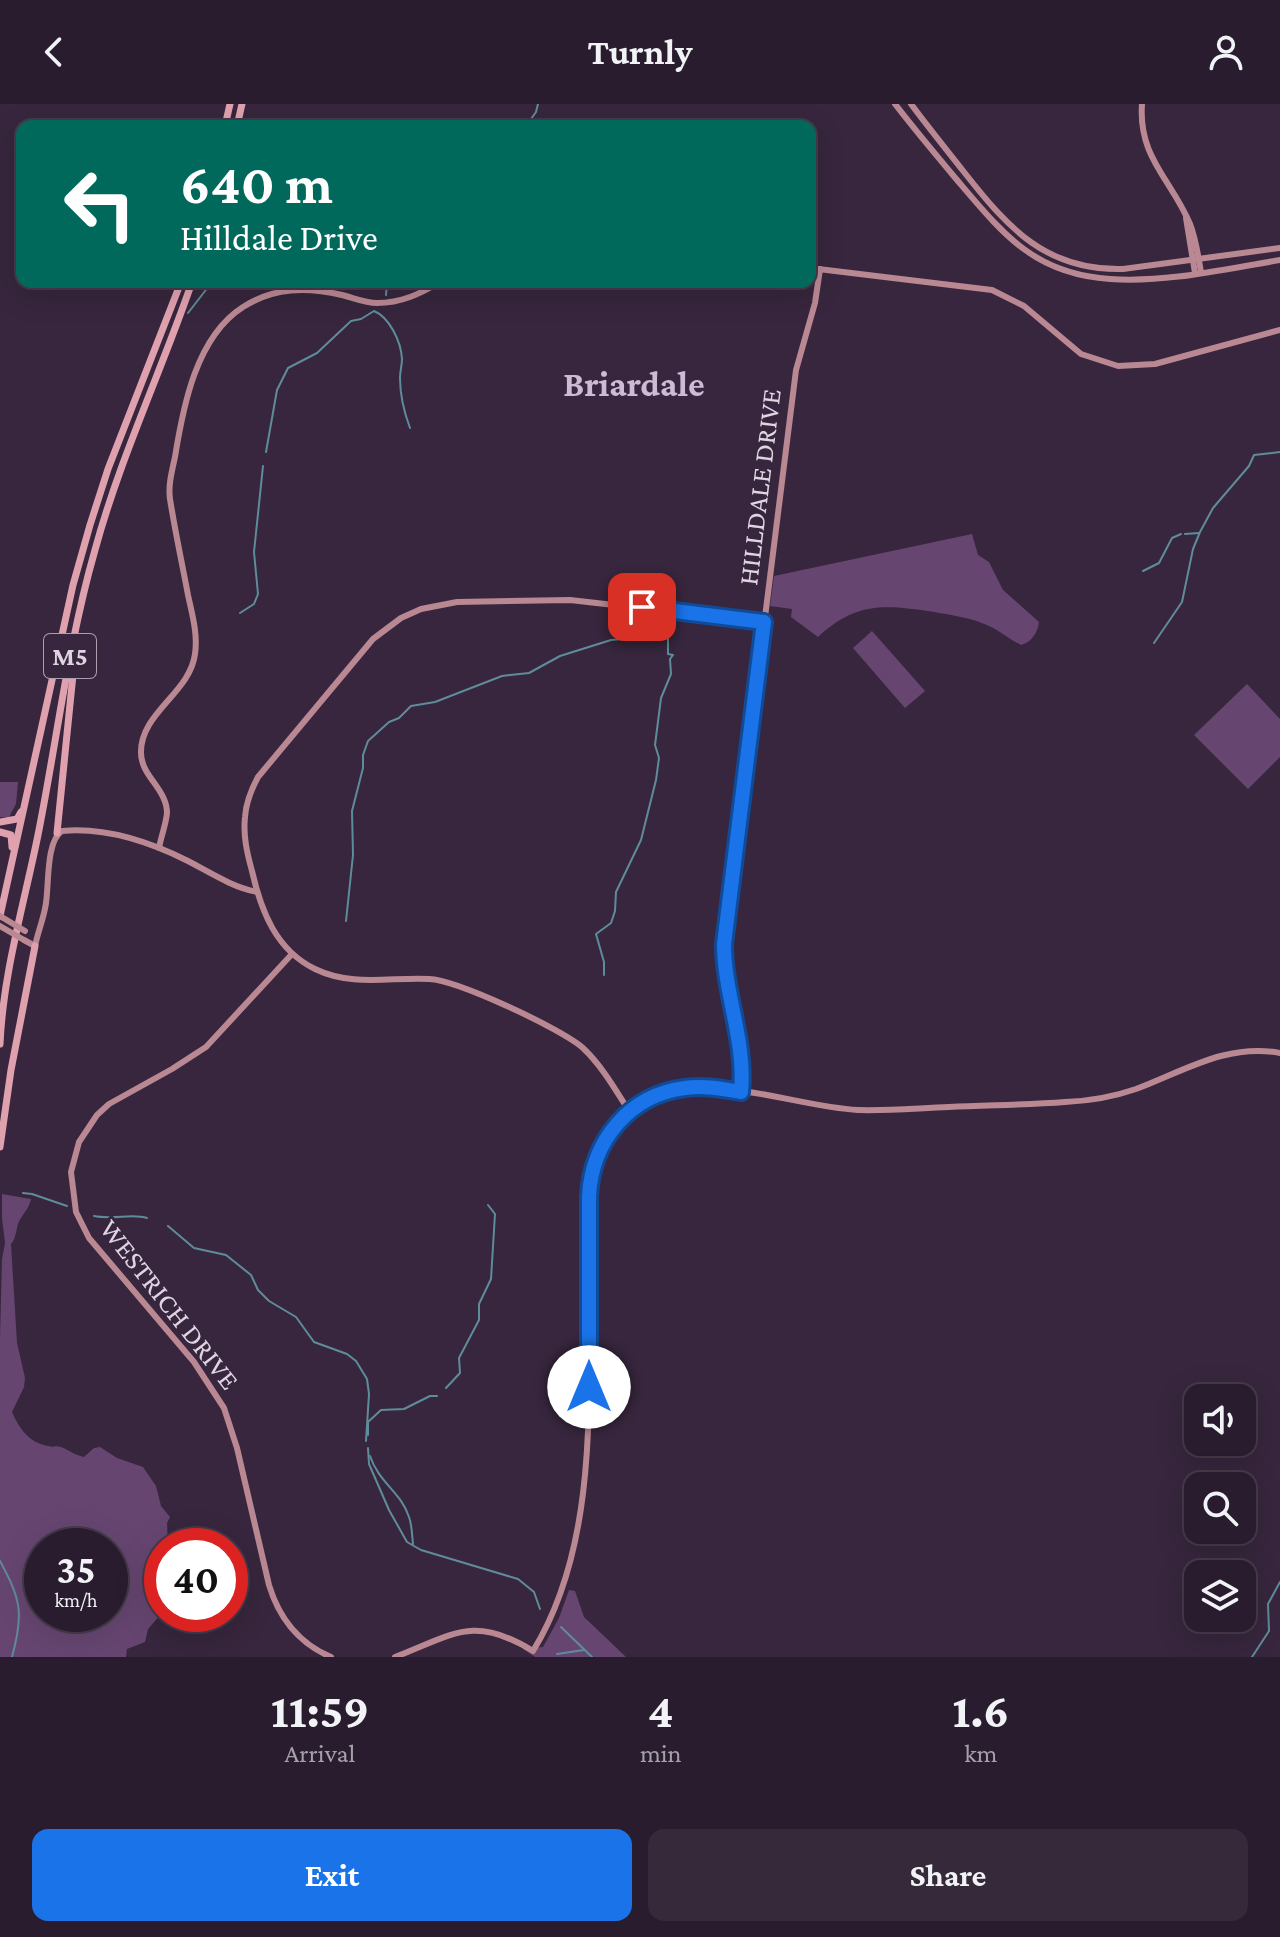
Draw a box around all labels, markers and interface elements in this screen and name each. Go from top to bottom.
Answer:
icon: back [32,30,76,74]
icon: person [1204,30,1248,74]
text: Turnly [588,32,692,72]
icon: left [48,152,152,256]
text: 640 m [180,153,333,215]
text: Hilldale Drive [180,218,378,258]
district label: Briardale [563,364,705,404]
street label: HILLDALE DRIVE [732,387,787,587]
pin [608,573,676,641]
icon: arrive [620,585,664,629]
road number: M5 [44,634,96,678]
street label: WESTRICH DRIVE [94,1213,246,1395]
position arrow [547,1345,631,1429]
map controls [1184,1384,1256,1632]
button: sound [1184,1384,1256,1456]
button: search [1184,1472,1256,1544]
speed limit sign: 40 [144,1528,248,1632]
text: 35 [56,1547,96,1592]
button: layers [1184,1560,1256,1632]
text: km/h [54,1589,98,1611]
text: 11:59 [271,1684,369,1737]
text: 4 [648,1684,674,1737]
text: 1.6 [952,1684,1009,1737]
text: Arrival [285,1739,355,1768]
text: min [640,1739,682,1768]
text: km [964,1739,997,1768]
button: Exit [32,1829,632,1921]
button: Share [648,1829,1248,1921]

